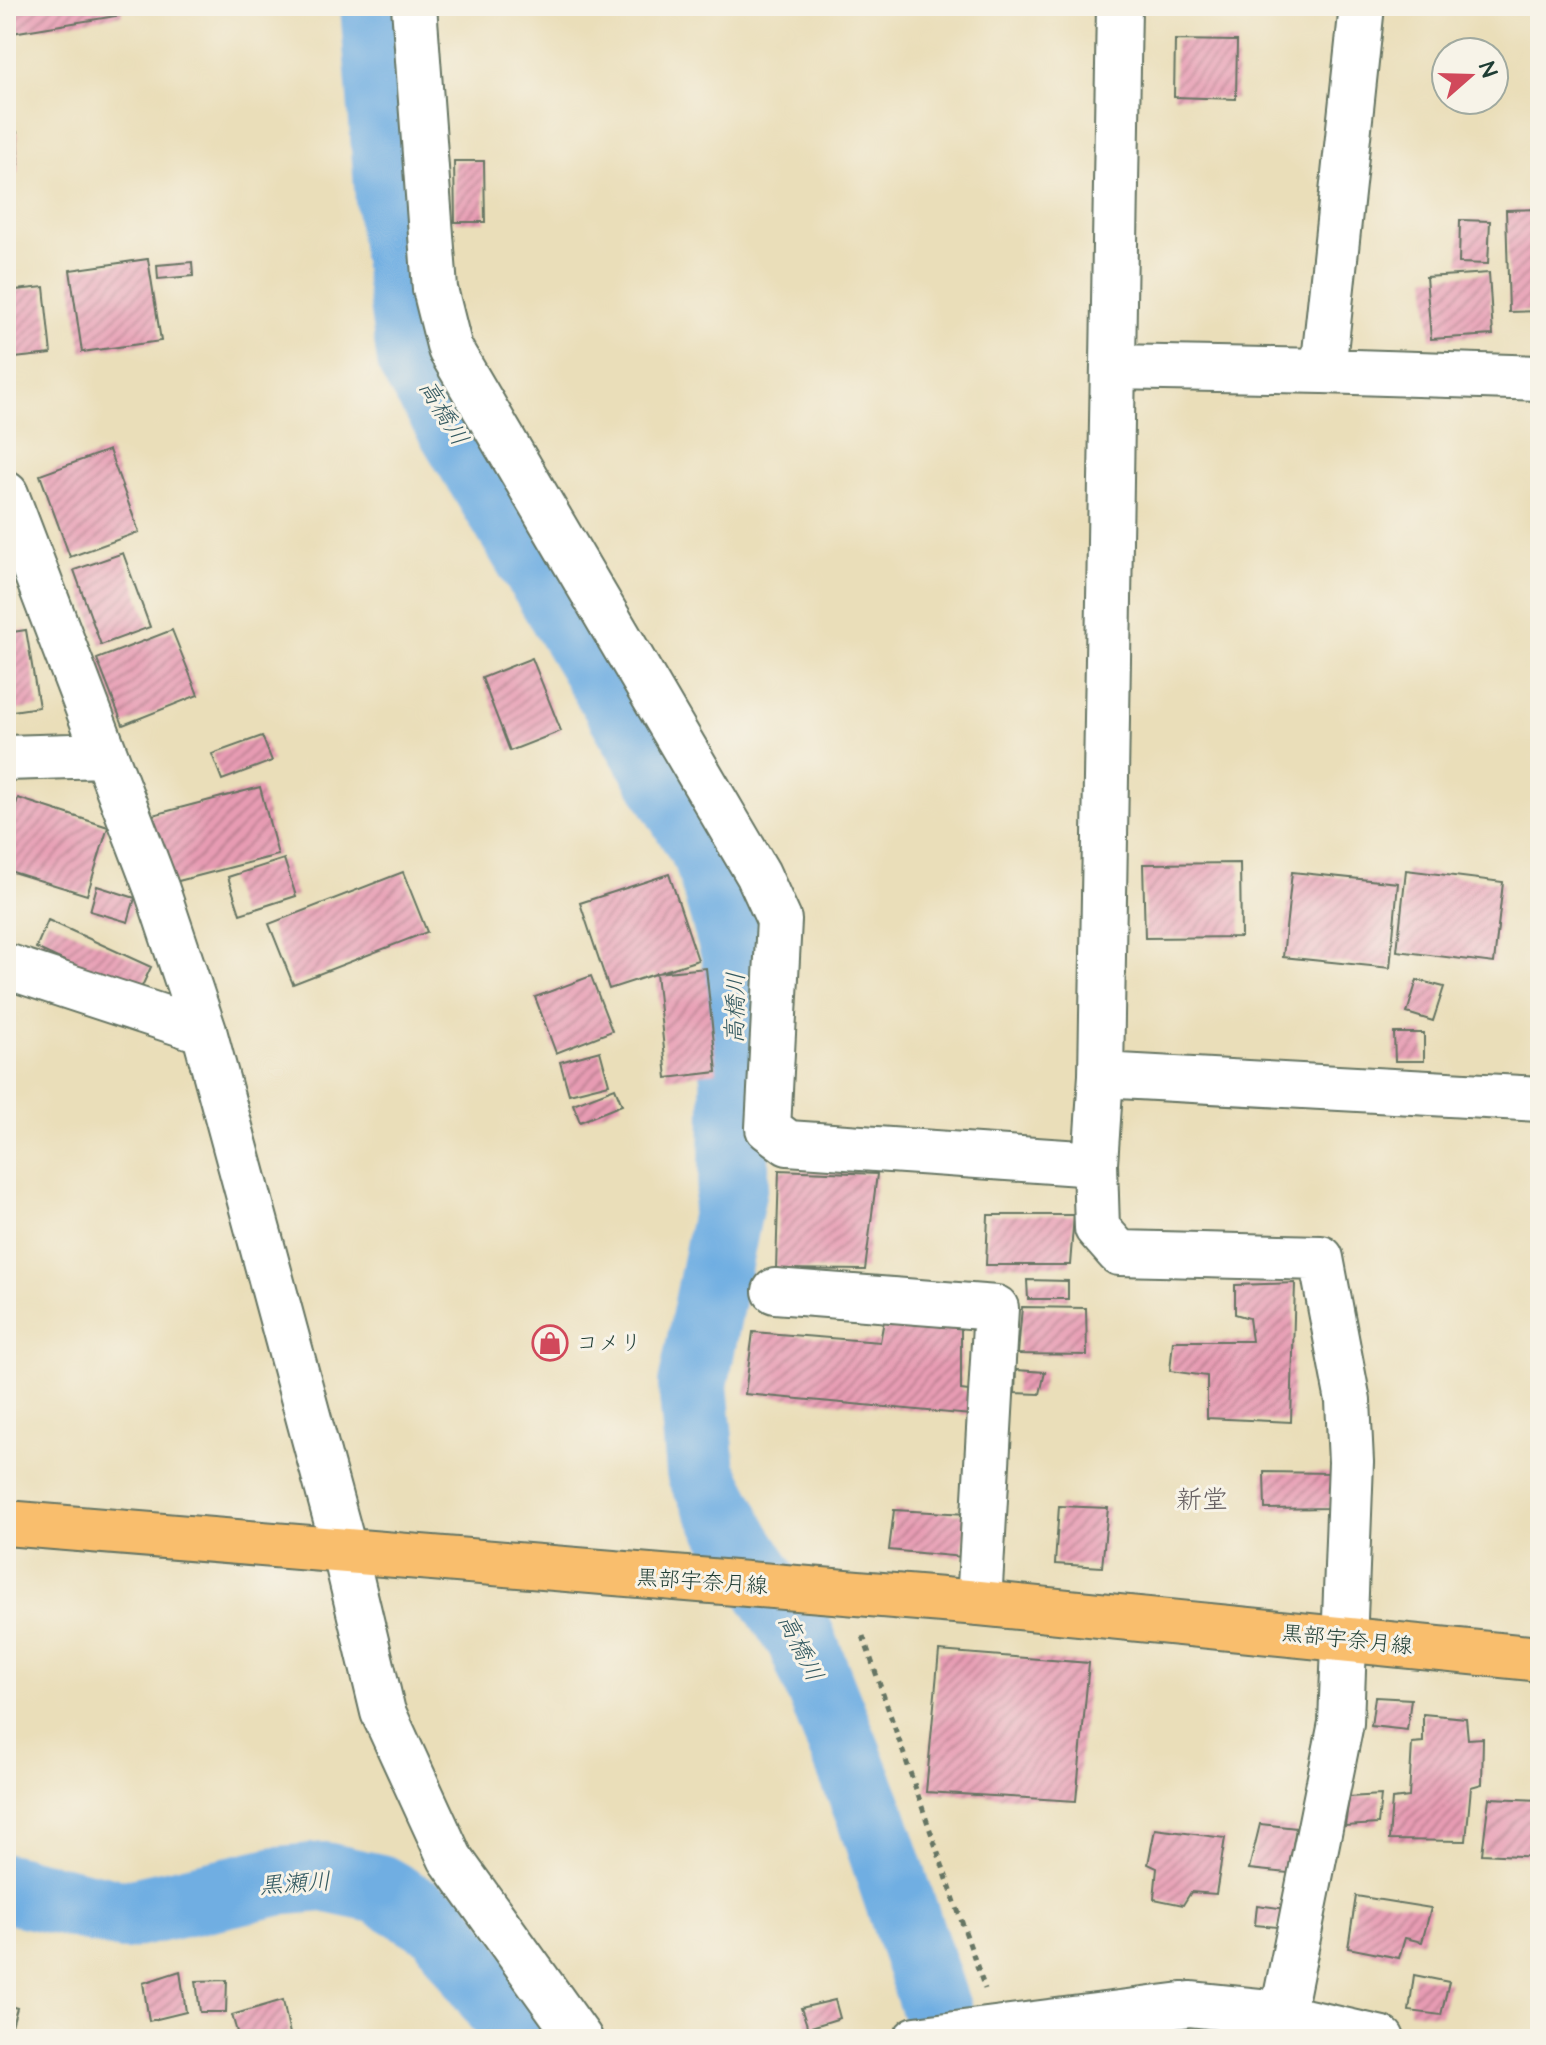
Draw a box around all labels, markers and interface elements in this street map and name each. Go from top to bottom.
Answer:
north arrow [1430,36,1510,116]
text: N [1470,58,1504,82]
water label: 高橋川 [410,373,476,453]
water label: 高橋川 [718,972,754,1044]
shop icon: コメリ [531,1324,569,1362]
place label: コメリ [576,1328,642,1359]
district label: 新堂 [1176,1482,1228,1518]
street label: 黒部宇奈月線 [635,1562,769,1602]
water label: 高橋川 [769,1608,831,1688]
street label: 黒部宇奈月線 [1280,1618,1414,1662]
water label: 黒瀬川 [258,1865,332,1903]

